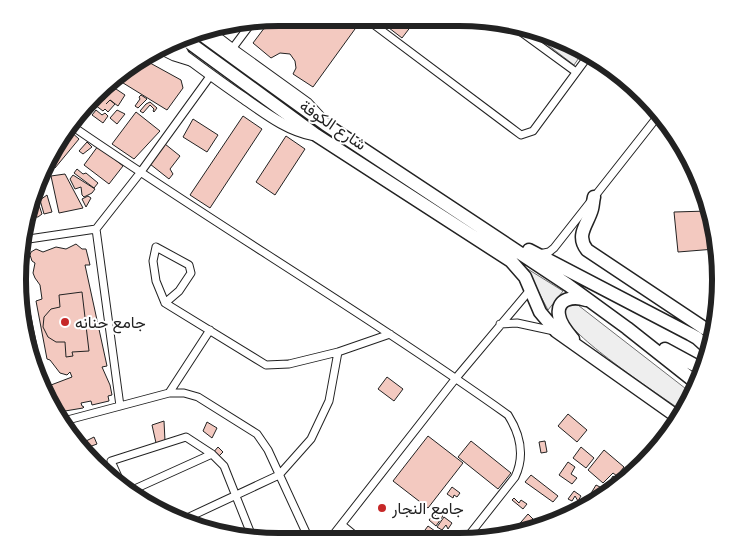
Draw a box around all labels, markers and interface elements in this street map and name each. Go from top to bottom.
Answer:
street label: شارع الكوفة [295,97,369,156]
place label: جامع حنانه [75,314,146,334]
marker: جامع حنانه [59,316,71,328]
place label: جامع النجار [391,500,464,520]
marker: جامع النجار [376,502,388,514]

